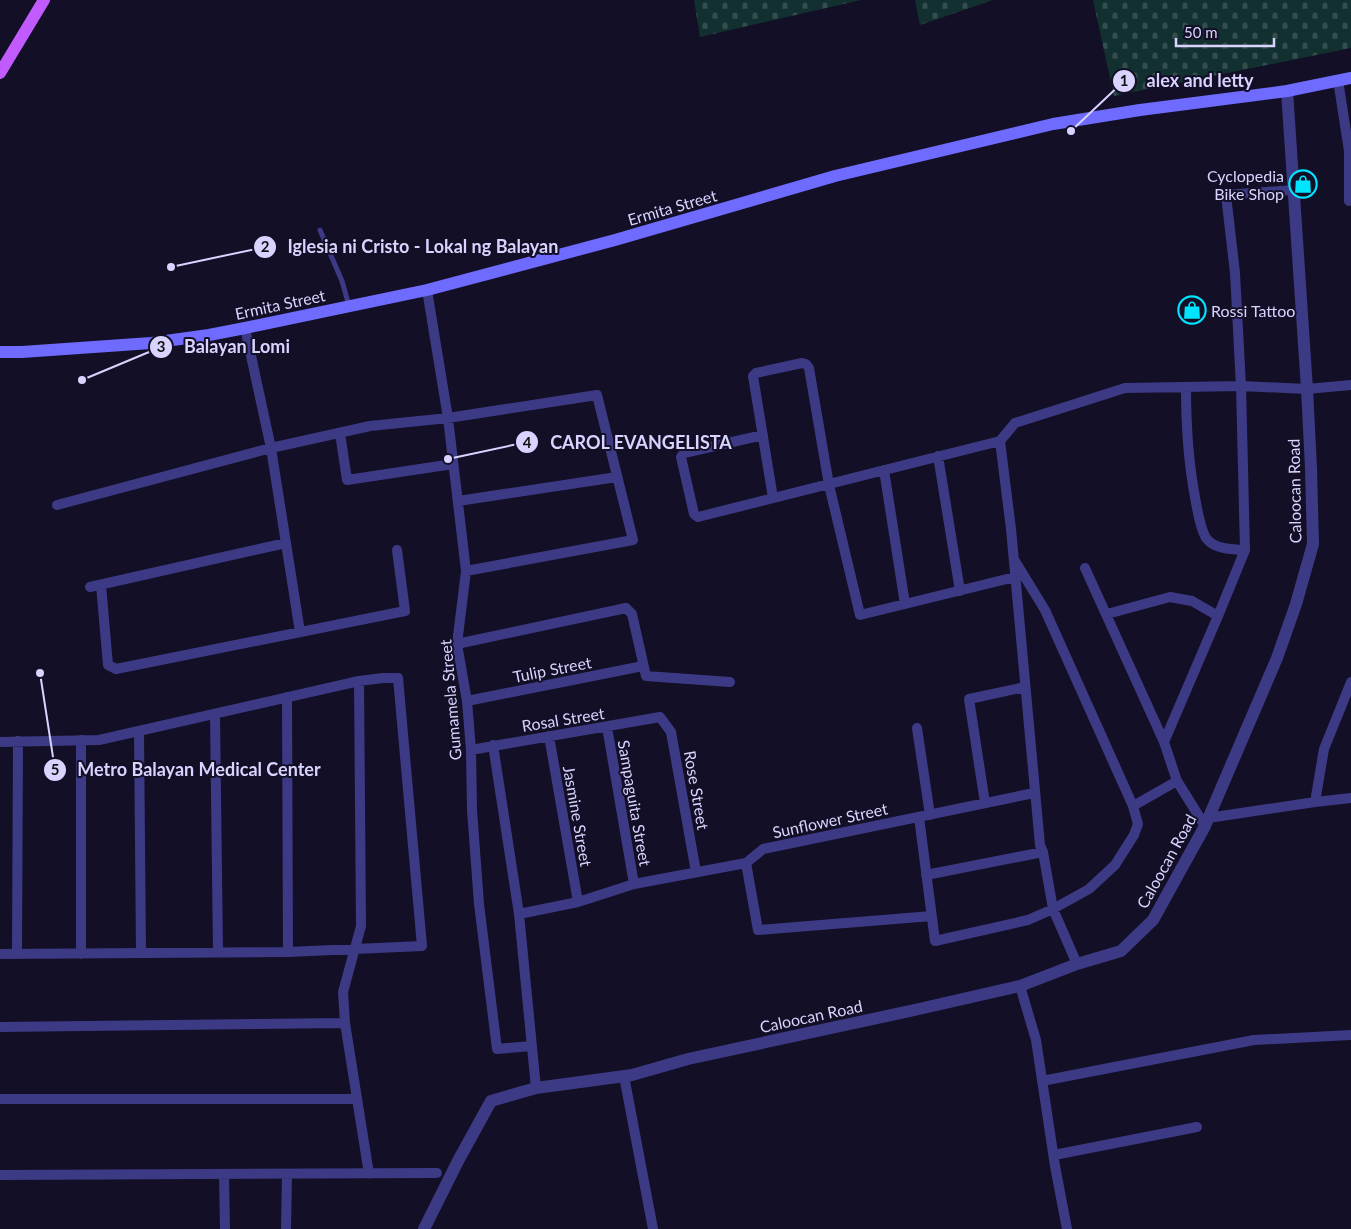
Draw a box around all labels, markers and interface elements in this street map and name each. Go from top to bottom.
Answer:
scale bar [1176,15,1274,47]
text: 50 m [1184,23,1218,41]
callout: alex and letty [1112,65,1264,98]
text: alex and letty [1147,69,1254,91]
text: 1 [1120,71,1128,89]
place label: Cyclopedia Bike Shop [1207,166,1284,203]
shop icon: Cyclopedia Bike Shop [1288,169,1318,199]
street label: Ermita Street [625,185,719,229]
callout: Iglesia ni Cristo - Lokal ng Balayan [253,231,568,264]
text: Iglesia ni Cristo - Lokal ng Balayan [288,235,558,257]
text: 2 [261,237,270,255]
street label: Ermita Street [233,285,327,323]
shop icon: Rossi Tattoo [1177,295,1207,325]
place label: Rossi Tattoo [1211,301,1295,320]
callout: Balayan Lomi [149,330,300,363]
text: Balayan Lomi [184,335,290,357]
text: 3 [157,337,165,355]
callout: CAROL EVANGELISTA [515,426,742,459]
text: CAROL EVANGELISTA [550,431,732,453]
text: 4 [523,433,532,451]
street label: Caloocan Road [1284,439,1304,543]
street label: Gumamela Street [435,639,465,761]
street label: Tulip Street [511,652,593,686]
street label: Rosal Street [520,703,606,735]
street label: Sampaguita Street [615,739,655,868]
street label: Rose Street [681,749,713,831]
callout: Metro Balayan Medical Center [42,753,330,786]
text: Metro Balayan Medical Center [77,758,321,780]
text: 5 [51,760,59,778]
street label: Jasmine Street [560,764,596,868]
street label: Sunflower Street [771,798,890,841]
street label: Caloocan Road [1132,811,1200,911]
street label: Caloocan Road [758,996,864,1036]

